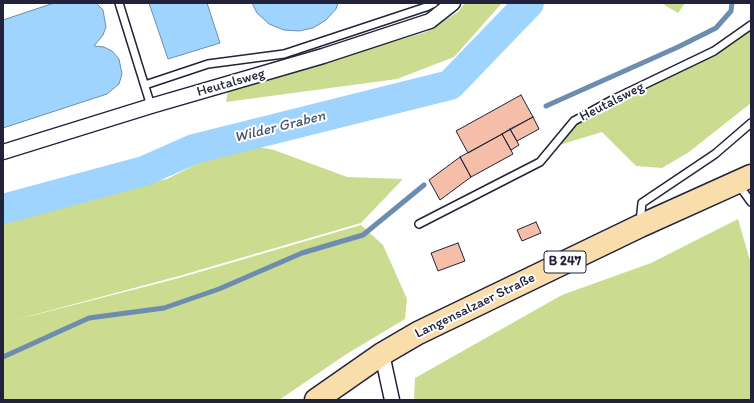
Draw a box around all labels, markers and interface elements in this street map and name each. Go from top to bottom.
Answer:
street label: Heutalsweg [195,65,267,101]
street label: Heutalsweg [577,79,647,125]
water label: Wilder Graben [233,107,327,147]
road number: B 247 [544,251,586,273]
street label: Langensalzaer Straße [412,270,538,342]

